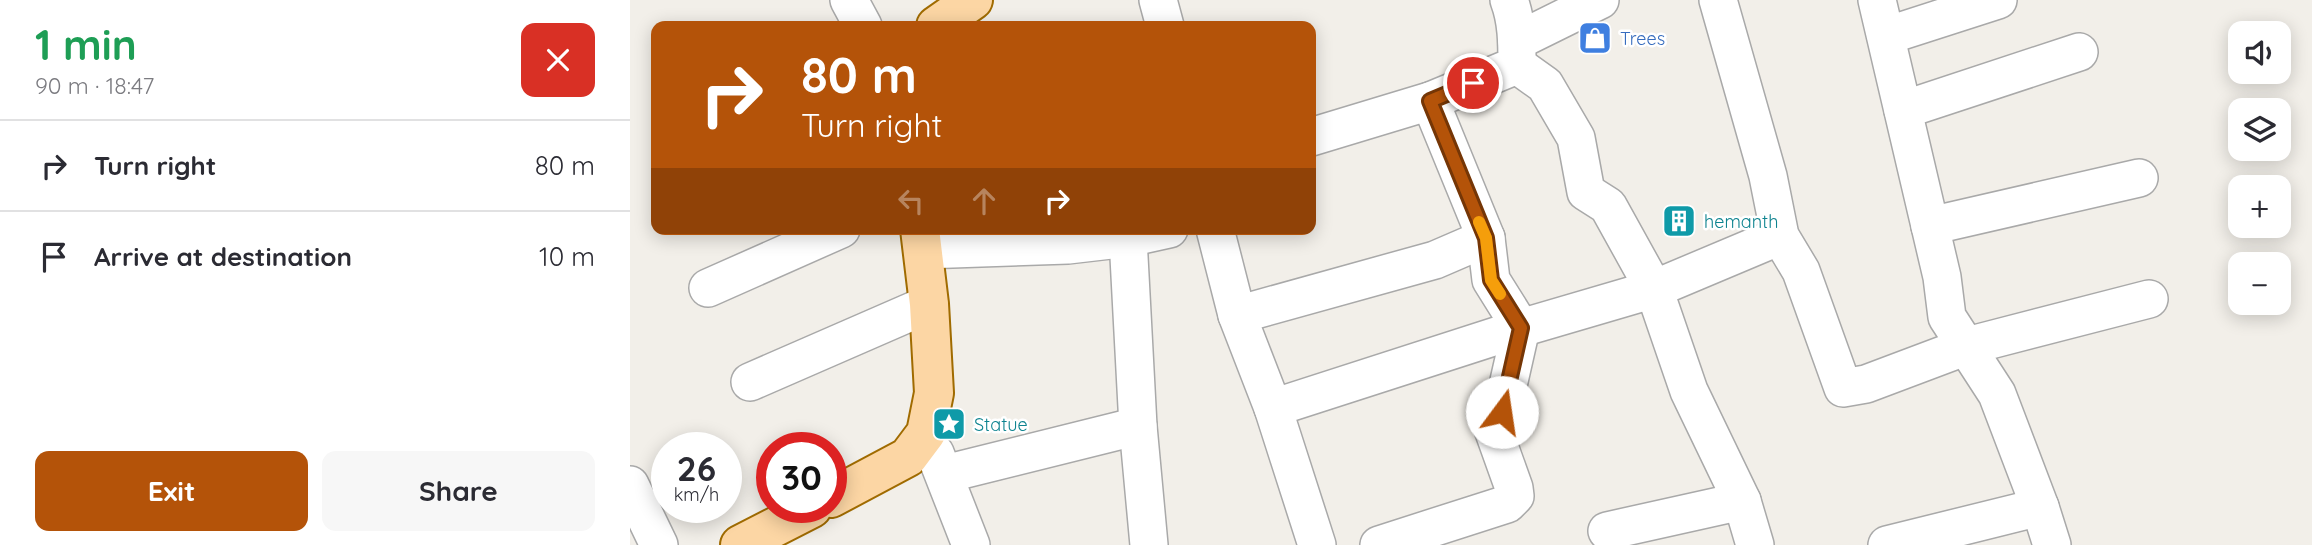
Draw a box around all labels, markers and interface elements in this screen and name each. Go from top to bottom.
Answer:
text: 1 min [35,18,137,71]
shop icon: Trees [1576,19,1614,57]
map controls [2228,21,2291,315]
button: sound [2228,21,2291,84]
button: close [521,23,595,97]
place label: Trees [1620,27,1665,50]
text: 80 m [801,44,917,105]
icon: right [686,49,777,140]
pin [1443,53,1503,113]
icon: arrive [1454,64,1492,102]
text: 90 m · 18:47 [35,71,154,100]
button: layers [2228,98,2291,161]
text: Turn right [801,105,942,145]
icon: right [35,147,73,185]
text: Turn right [94,149,216,182]
text: 80 m [535,149,595,182]
button: + [2228,175,2291,238]
icon: left [892,182,930,220]
icon: ahead [965,182,1003,220]
icon: right [1038,182,1076,220]
building icon: hemanth [1660,202,1698,240]
place label: hemanth [1704,210,1778,233]
icon: arrive [35,238,73,276]
text: Arrive at destination [94,240,352,273]
text: 10 m [539,240,595,273]
button: − [2228,252,2291,315]
position arrow [1465,375,1539,449]
place icon: Statue [930,405,968,443]
place label: Statue [974,413,1028,436]
speed limit sign: 30 [756,432,847,523]
text: 26 [677,446,716,490]
button: Exit [35,451,308,531]
button: Share [322,451,595,531]
text: km/h [674,483,719,506]

